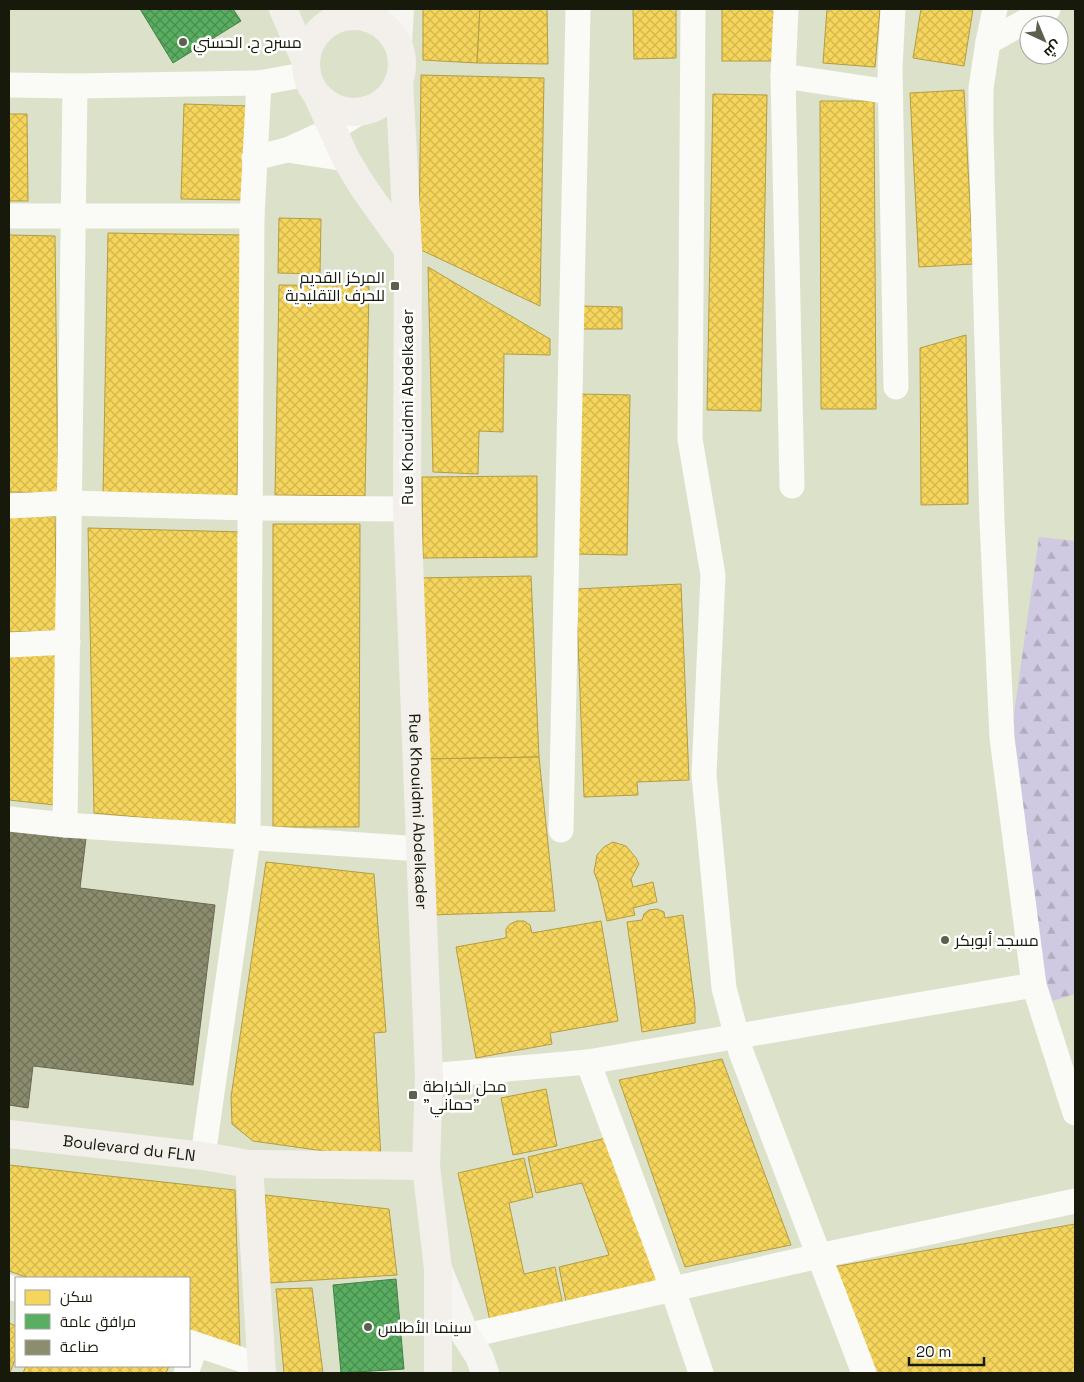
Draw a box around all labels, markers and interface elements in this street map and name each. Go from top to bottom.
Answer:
north arrow [1019,15,1069,65]
place label: مسرح ح. الحسني [193,32,302,56]
marker: مسرح ح. الحسني [177,36,189,48]
text: ش [1040,37,1066,62]
place label: المركز القديم للحرف التقليدية [285,267,385,306]
marker: المركز القديم للحرف التقليدية [389,280,401,292]
street label: Rue Khouidmi Abdelkader [397,309,418,505]
street label: Rue Khouidmi Abdelkader [404,713,433,910]
place label: مسجد أبوبكر [954,930,1039,951]
marker: مسجد أبوبكر [939,934,951,946]
place label: محل الخراطة "حماني" [423,1076,507,1118]
marker: محل الخراطة "حماني" [407,1089,419,1101]
street label: Boulevard du FLN [62,1130,197,1166]
legend [15,1277,190,1367]
text: سكن [60,1287,93,1307]
text: مرافق عامة [60,1312,136,1332]
place label: سينما الأطلس [378,1317,472,1338]
marker: سينما الأطلس [362,1321,374,1333]
scale bar [909,1334,984,1366]
text: صناعة [60,1337,99,1356]
text: 20 m [916,1342,951,1361]

